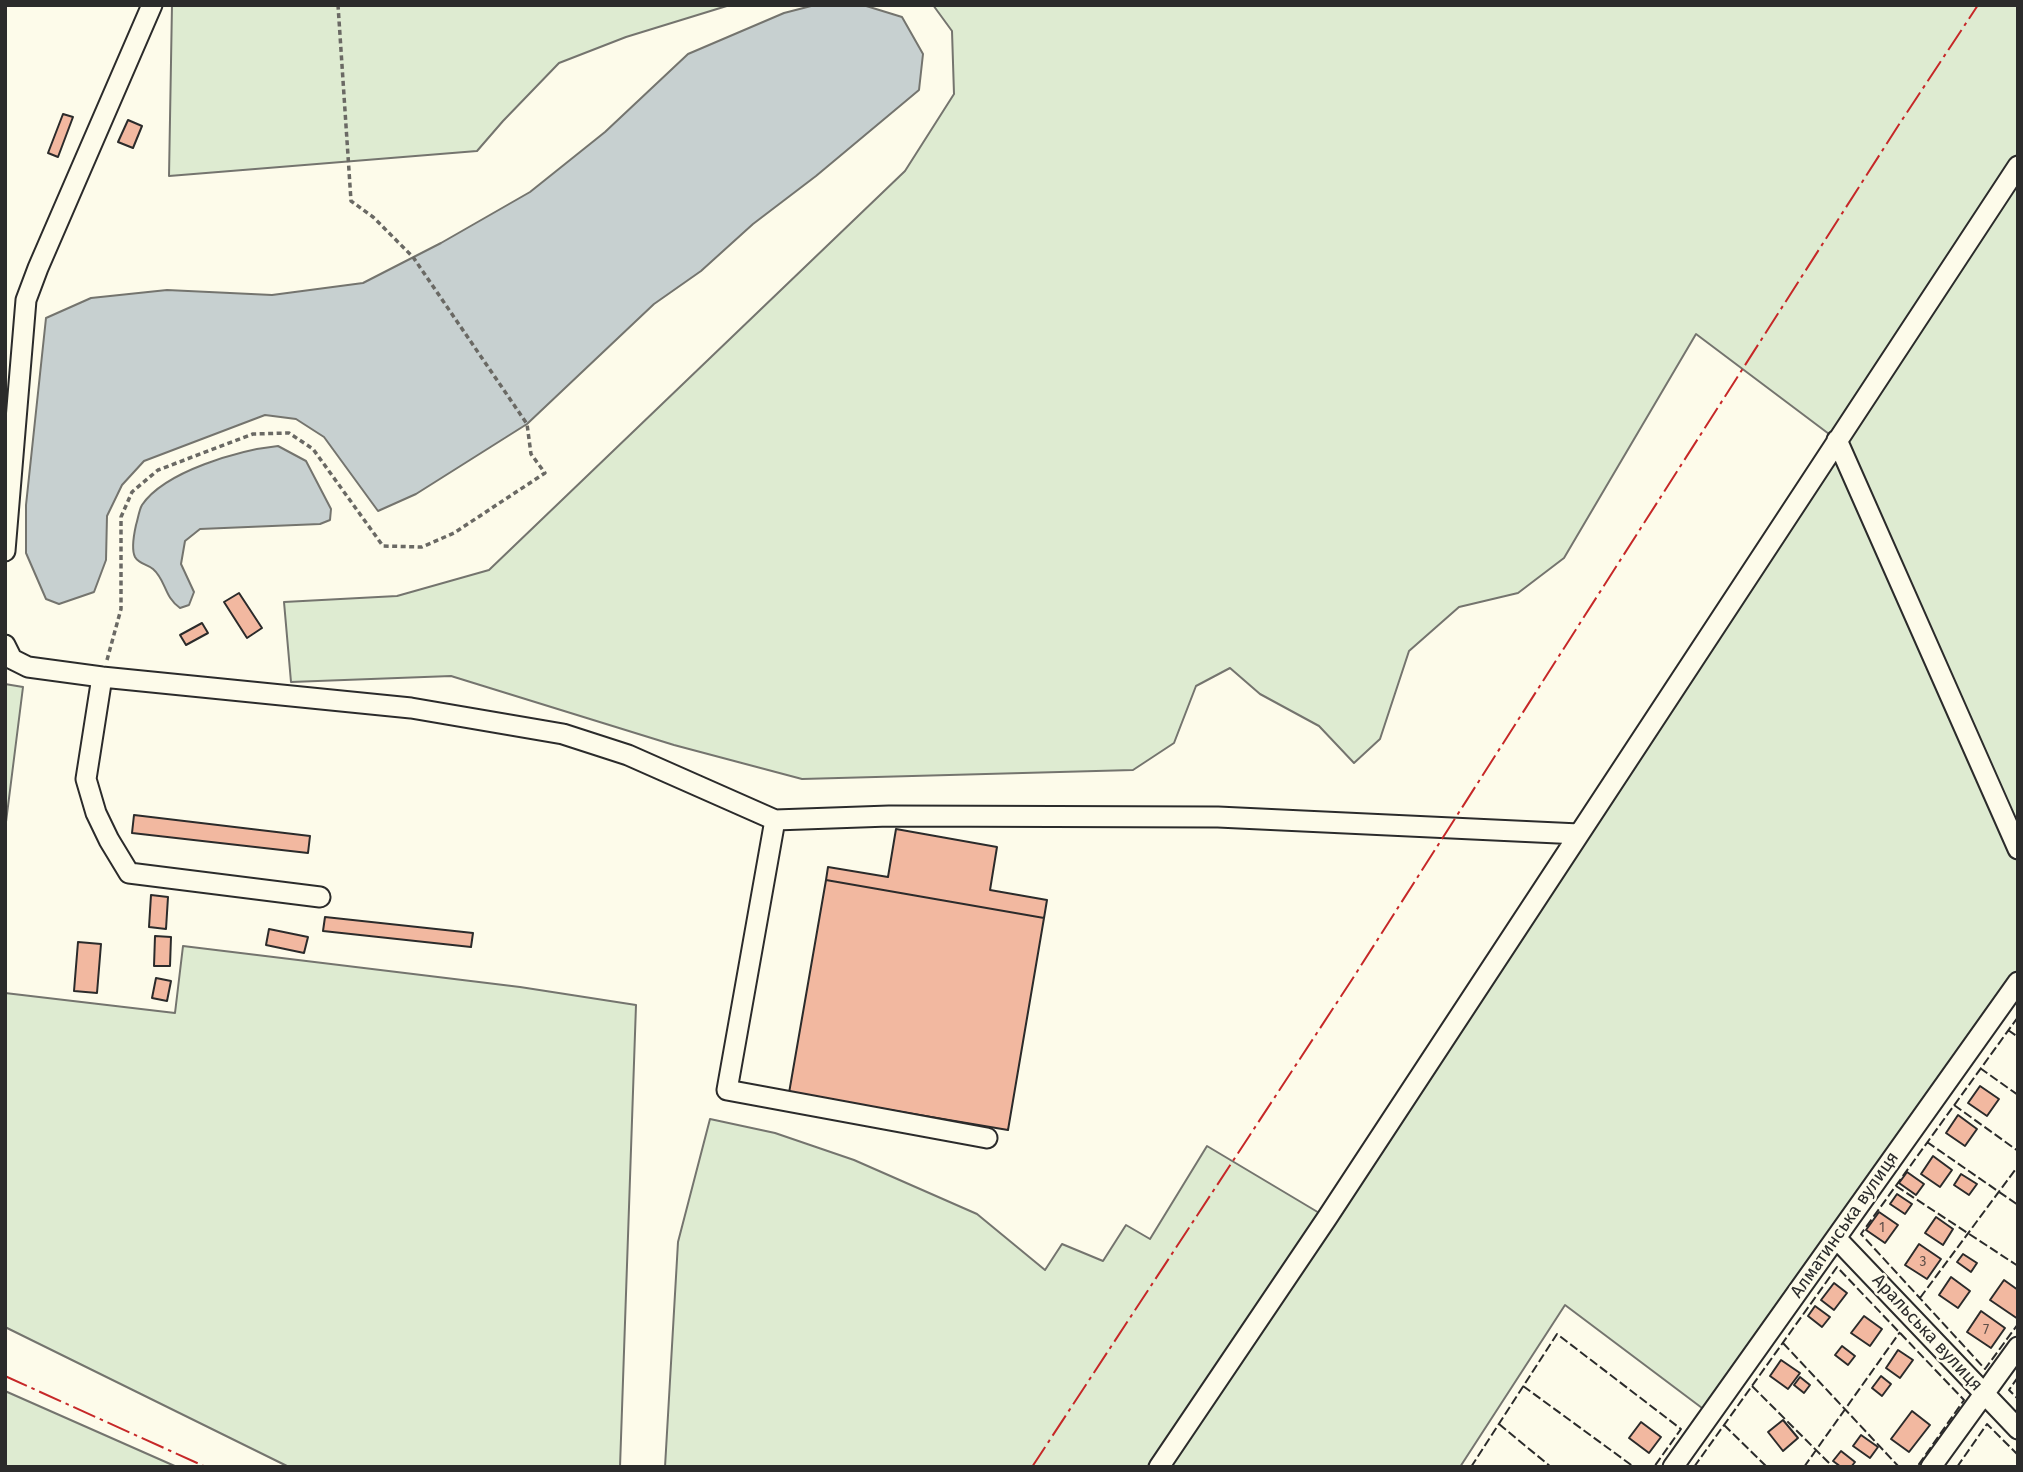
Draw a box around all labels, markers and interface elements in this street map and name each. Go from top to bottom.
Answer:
street label: Алматинська вулиця [1786,1148,1904,1302]
house number: 1 [1879,1220,1885,1236]
house number: 3 [1920,1254,1926,1270]
street label: Аральська вулиця [1867,1270,1987,1396]
house number: 7 [1983,1322,1989,1338]

